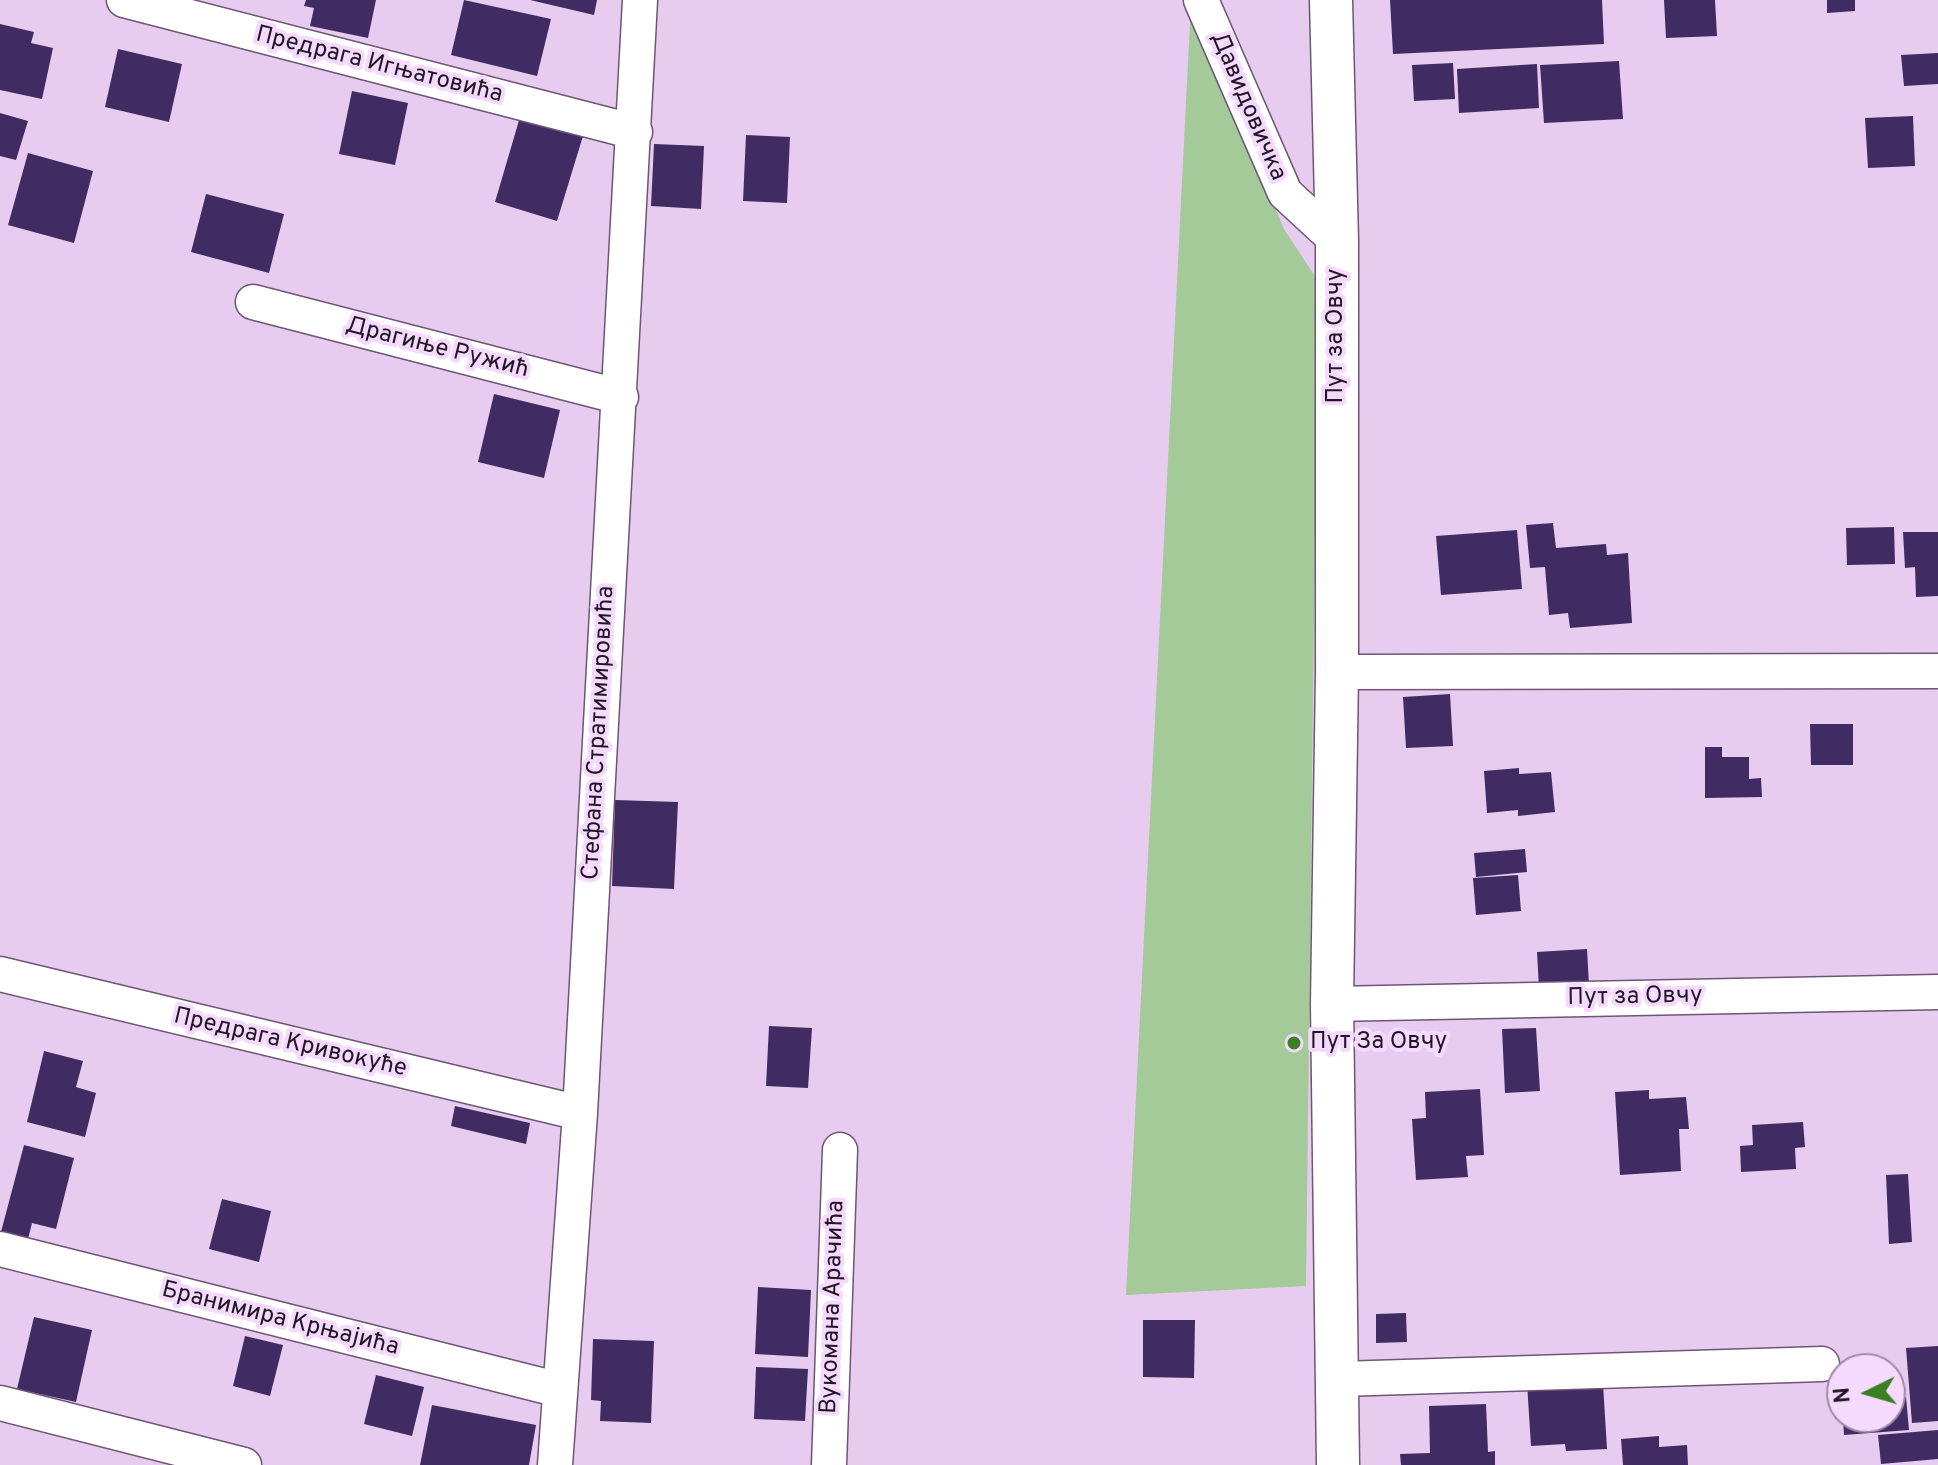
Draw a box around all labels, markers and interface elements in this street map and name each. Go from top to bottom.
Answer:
street label: Предрага Игњатовића [253,21,505,111]
street label: Давидовичка [1203,28,1291,186]
street label: Пут за Овчу [1323,268,1351,404]
street label: Драгиње Ружић [342,312,532,386]
street label: Стефана Стратимировића [578,585,622,881]
street label: Пут за Овчу [1567,982,1703,1014]
street label: Предрага Кривокуће [171,1003,409,1085]
place label: Пут За Овчу [1310,1029,1447,1057]
marker: Пут За Овчу [1285,1034,1303,1052]
street label: Вукомана Арачића [816,1200,852,1414]
street label: Бранимира Крњајића [158,1277,402,1363]
north arrow [1826,1353,1906,1433]
text: N [1829,1386,1858,1404]

